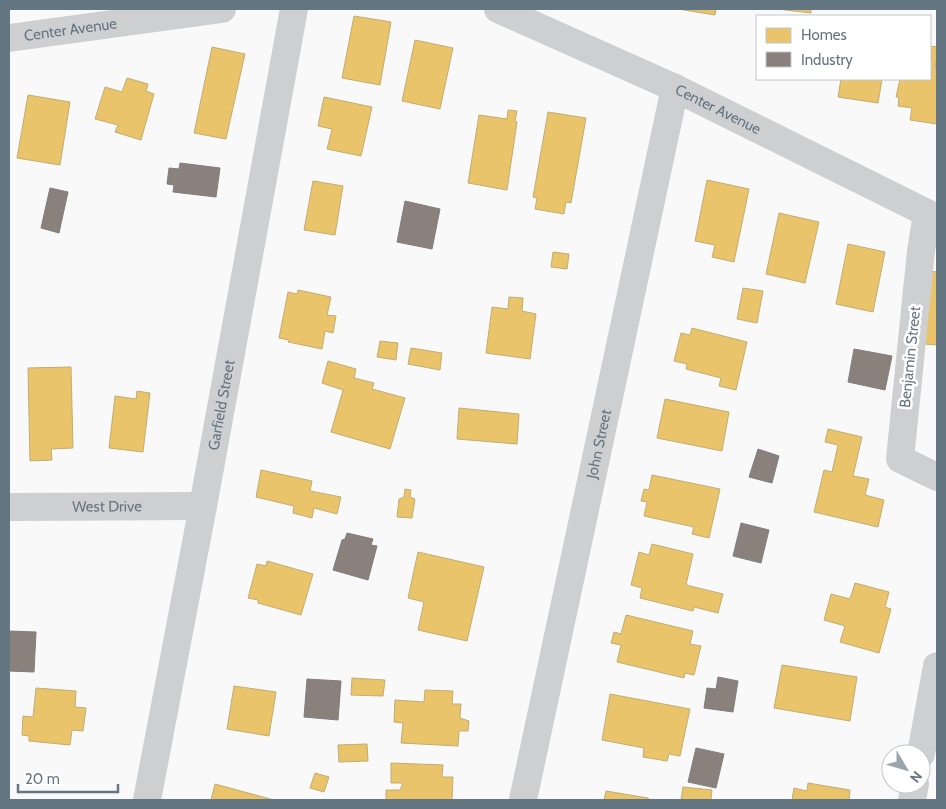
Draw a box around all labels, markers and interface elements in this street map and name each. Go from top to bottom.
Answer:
street label: Center Avenue [23,14,118,45]
legend [756,15,931,80]
text: Homes [801,26,847,44]
text: Industry [801,51,853,69]
street label: Center Avenue [672,81,764,138]
street label: Benjamin Street [896,305,924,409]
street label: Garfield Street [204,358,239,452]
street label: John Street [583,408,615,481]
street label: West Drive [72,497,142,516]
north arrow [881,744,931,794]
scale bar [18,762,118,794]
text: N [906,768,926,786]
text: 20 m [25,770,60,788]

